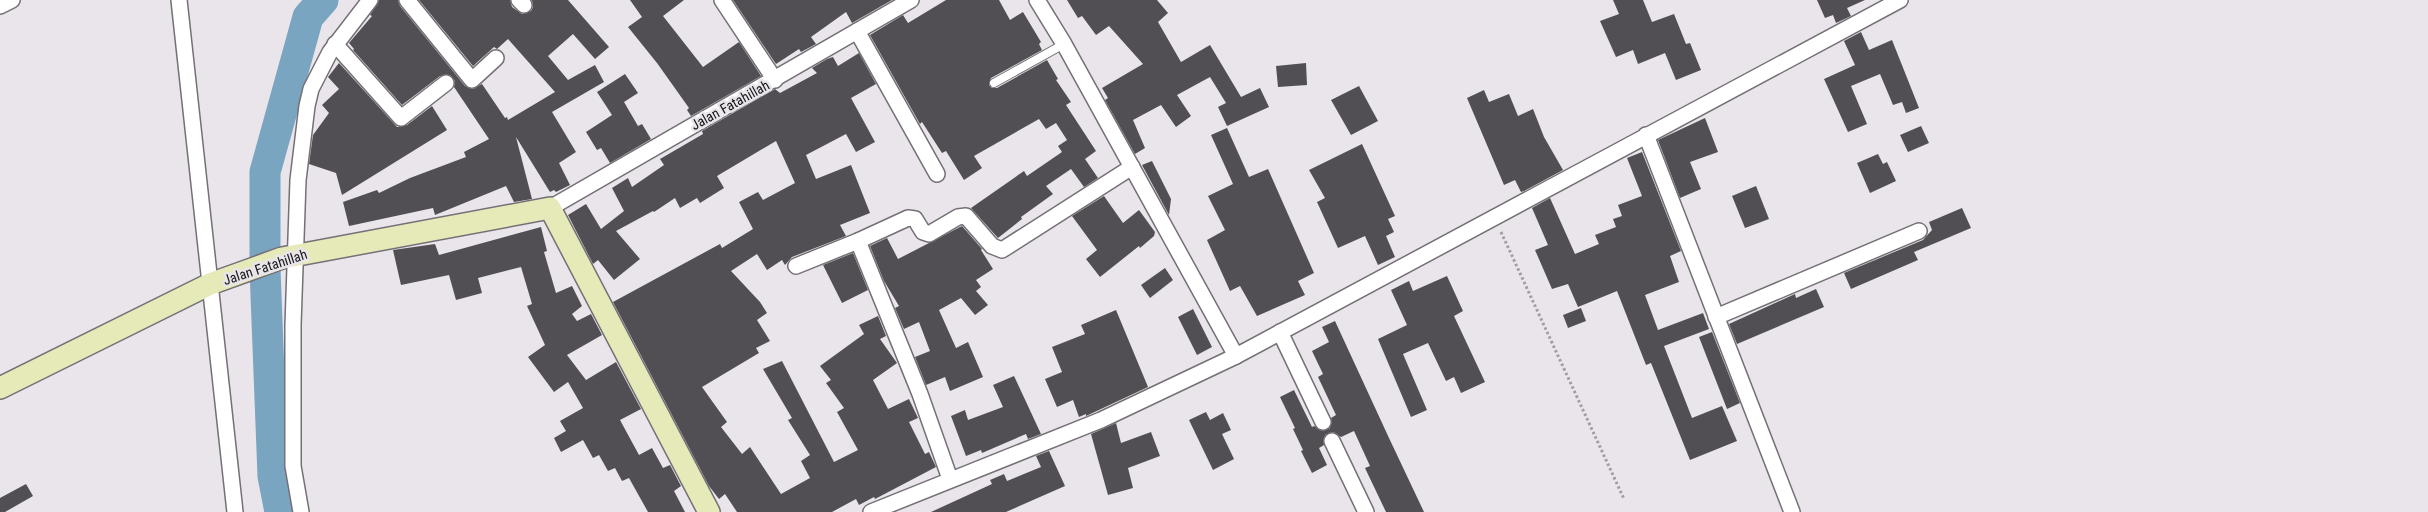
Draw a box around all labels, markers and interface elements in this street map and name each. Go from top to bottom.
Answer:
street label: Jalan Fatahillah [688,77,772,133]
street label: Jalan Fatahillah [221,246,309,288]

